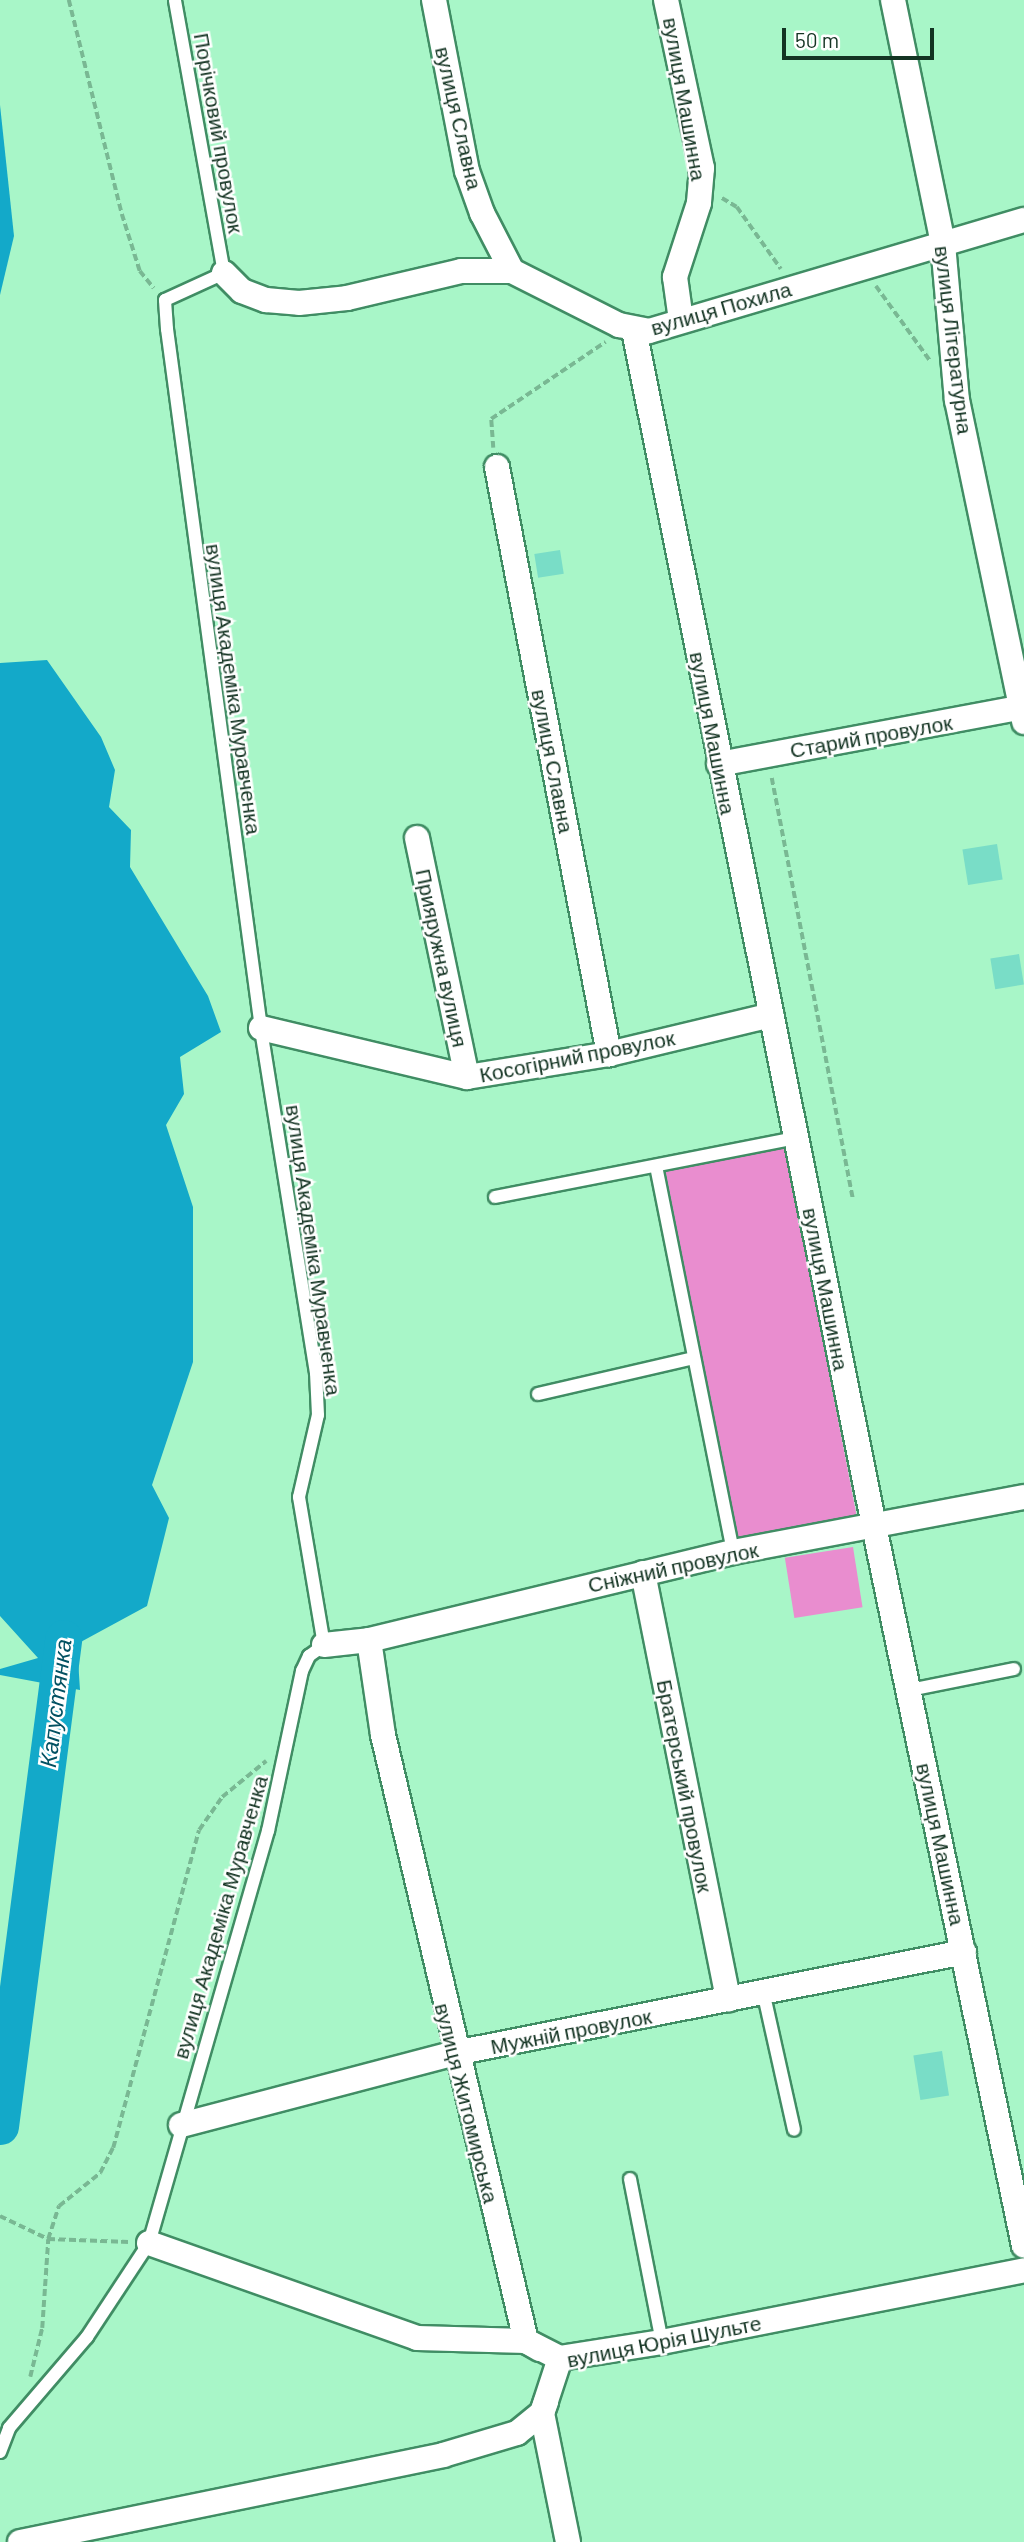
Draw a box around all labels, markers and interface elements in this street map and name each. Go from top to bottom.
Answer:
scale bar [786,14,938,58]
street label: вулиця Машинна [658,15,712,183]
text: 50 m [795,27,839,52]
street label: Порічковий провулок [189,31,249,235]
street label: вулиця Славна [430,44,488,192]
street label: вулиця Літературна [930,244,978,436]
street label: вулиця Похила [648,276,794,340]
street label: вулиця Академіка Муравченка [201,542,267,836]
street label: вулиця Машинна [685,650,741,816]
street label: вулиця Славна [527,687,579,835]
street label: Старий провулок [788,709,954,763]
street label: Прияружна вулиця [411,867,473,1049]
street label: Косогірний провулок [477,1025,677,1087]
street label: вулиця Академіка Муравченка [281,1103,347,1397]
street label: вулиця Машинна [798,1206,854,1372]
street label: Сніжний провулок [585,1537,761,1597]
water label: Капустянка [33,1637,77,1769]
street label: Братерський провулок [652,1677,718,1895]
street label: вулиця Машинна [912,1761,970,1927]
street label: вулиця Академіка Муравченка [167,1773,273,2061]
street label: вулиця Житомирська [430,2000,504,2206]
street label: Мужній провулок [488,2003,654,2059]
street label: вулиця Юрія Шульте [565,2310,763,2372]

